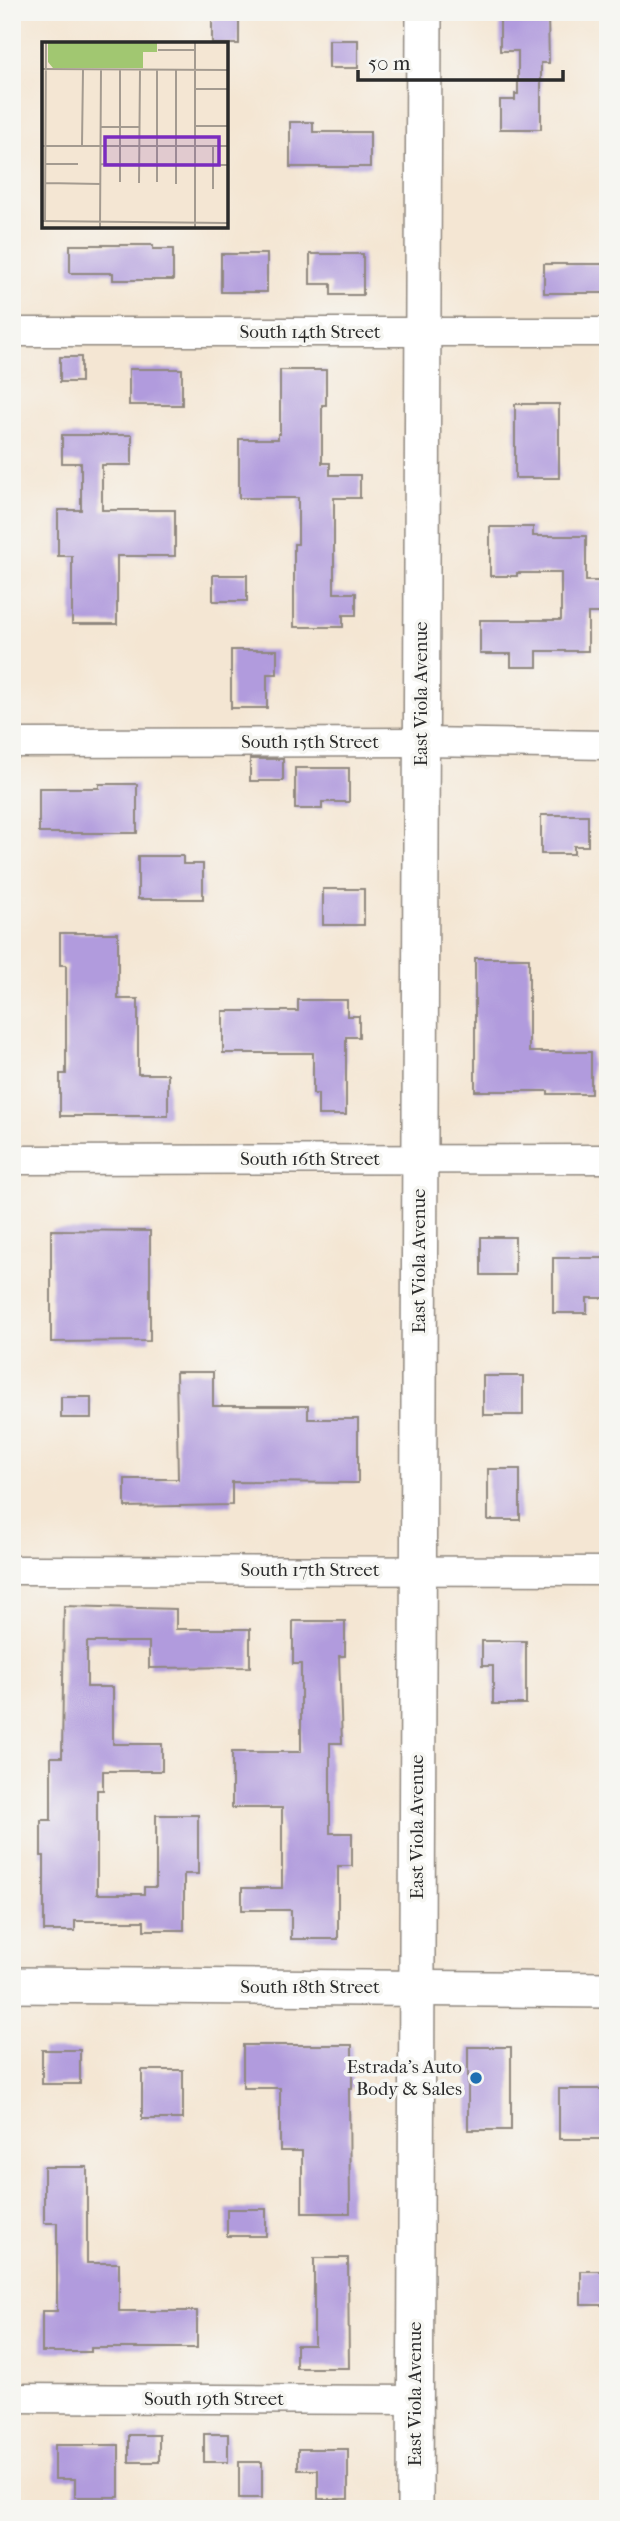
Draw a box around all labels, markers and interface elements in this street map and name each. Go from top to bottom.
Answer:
scale bar [358,38,562,82]
inset map [42,42,228,228]
text: 50 m [368,51,411,75]
street label: South 14th Street [239,321,381,343]
street label: East Viola Avenue [410,622,432,766]
street label: South 15th Street [241,731,379,753]
street label: South 16th Street [240,1148,380,1170]
street label: East Viola Avenue [408,1189,430,1333]
street label: South 17th Street [240,1559,380,1581]
street label: East Viola Avenue [406,1755,428,1899]
street label: South 18th Street [240,1976,380,1998]
place label: Estrada's Auto Body & Sales [346,2056,462,2100]
marker: Estrada's Auto Body & Sales [468,2070,484,2086]
street label: East Viola Avenue [404,2322,426,2466]
street label: South 19th Street [144,2388,284,2410]

